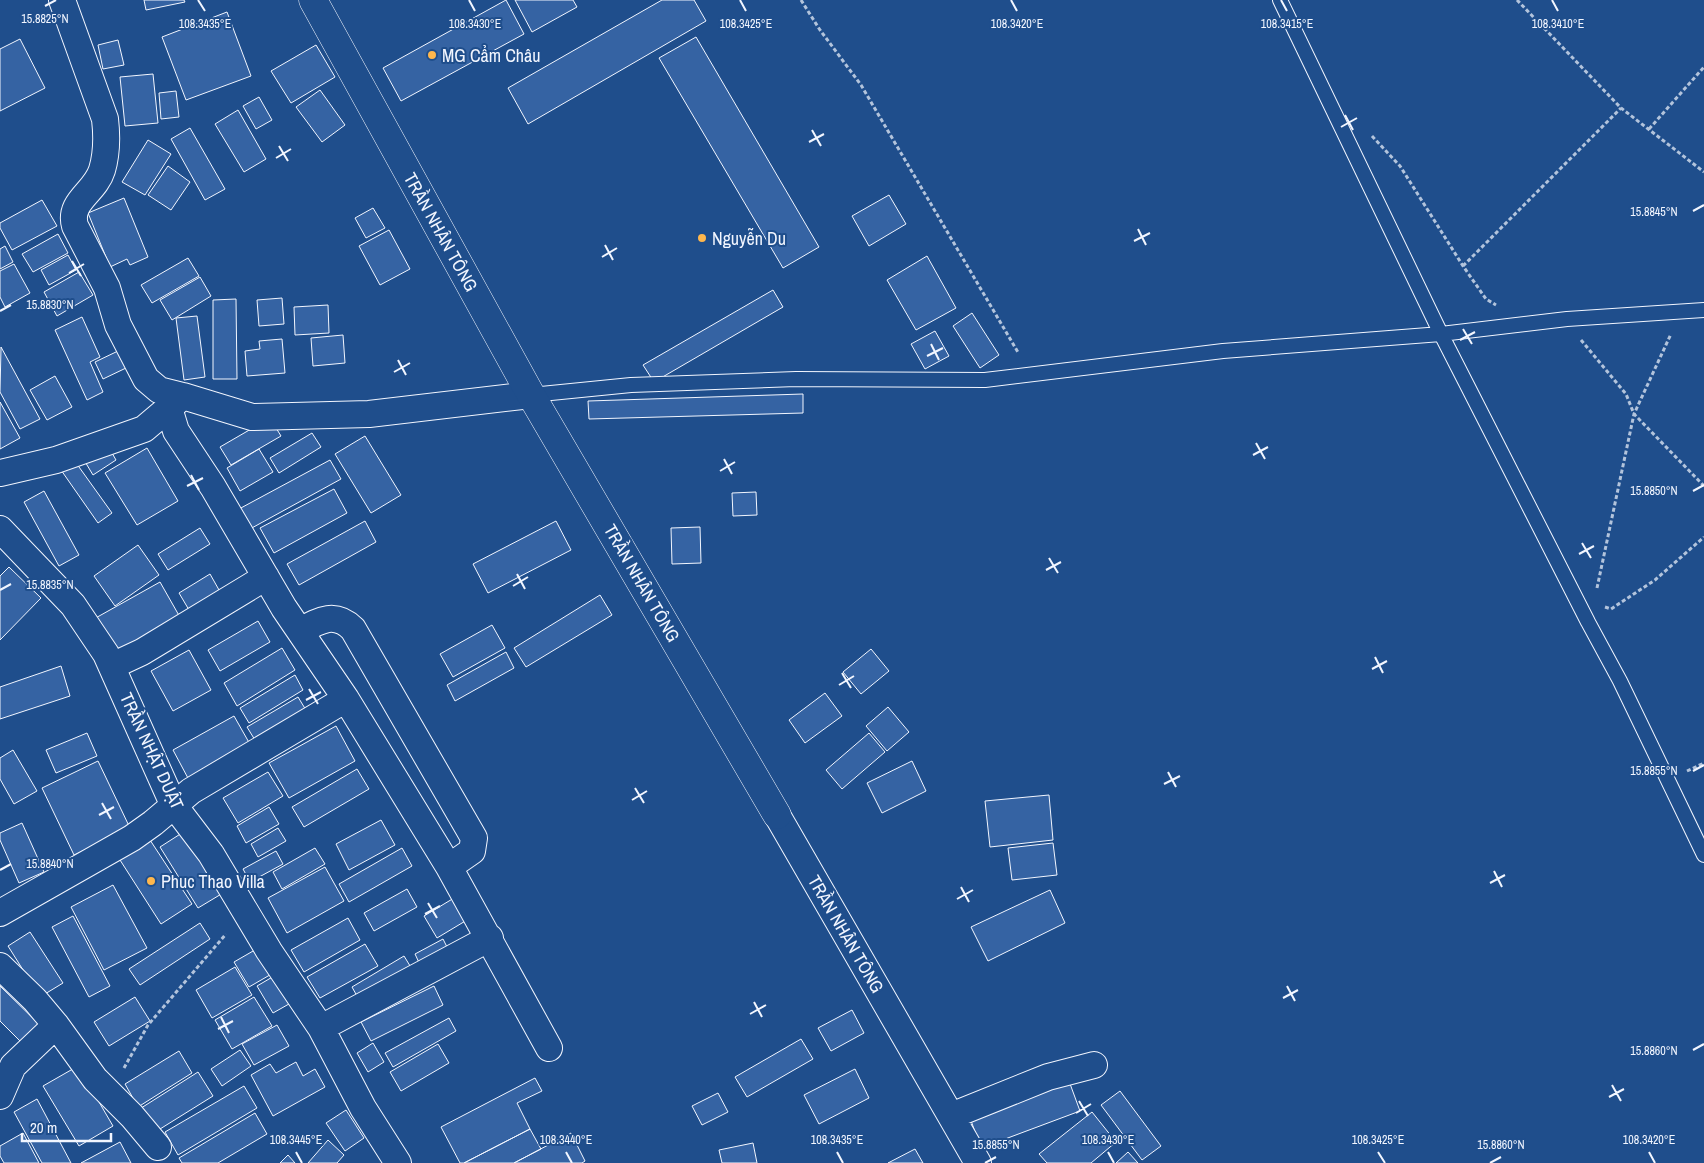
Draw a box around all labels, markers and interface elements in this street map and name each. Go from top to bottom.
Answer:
text: 15.8825°N [21,11,69,27]
text: 108.3435°E [179,16,231,32]
text: 108.3430°E [449,16,501,32]
text: 108.3425°E [720,16,772,32]
text: 108.3420°E [991,16,1043,32]
text: 108.3415°E [1261,16,1313,32]
text: 108.3410°E [1532,16,1584,32]
place label: MG Cẩm Châu [442,43,540,68]
marker: MG Cẩm Châu [426,49,438,61]
street label: TRẦN NHÂN TÔNG [398,168,484,296]
text: 15.8845°N [1630,204,1678,220]
place label: Nguyễn Du [712,226,786,251]
marker: Nguyễn Du [696,232,708,244]
text: 15.8830°N [26,297,74,313]
text: 15.8850°N [1630,483,1678,499]
street label: TRẦN NHÂN TÔNG [598,519,686,647]
text: 15.8835°N [26,577,74,593]
street label: TRẦN NHẬT DUẬT [114,688,190,814]
text: 15.8855°N [1630,763,1678,779]
text: 15.8840°N [26,856,74,872]
place label: Phuc Thao Villa [161,869,265,894]
street label: TRẦN NHÂN TÔNG [802,870,890,998]
marker: Phuc Thao Villa [145,875,157,887]
text: 15.8860°N [1630,1043,1678,1059]
scale bar [22,1110,111,1142]
text: 20 m [30,1117,57,1138]
text: 108.3445°E [270,1132,322,1148]
text: 108.3440°E [540,1132,592,1148]
text: 108.3435°E [811,1132,863,1148]
text: 108.3430°E [1082,1132,1134,1148]
text: 108.3425°E [1352,1132,1404,1148]
text: 108.3420°E [1623,1132,1675,1148]
text: 15.8855°N [972,1137,1020,1153]
text: 15.8860°N [1477,1137,1525,1153]

